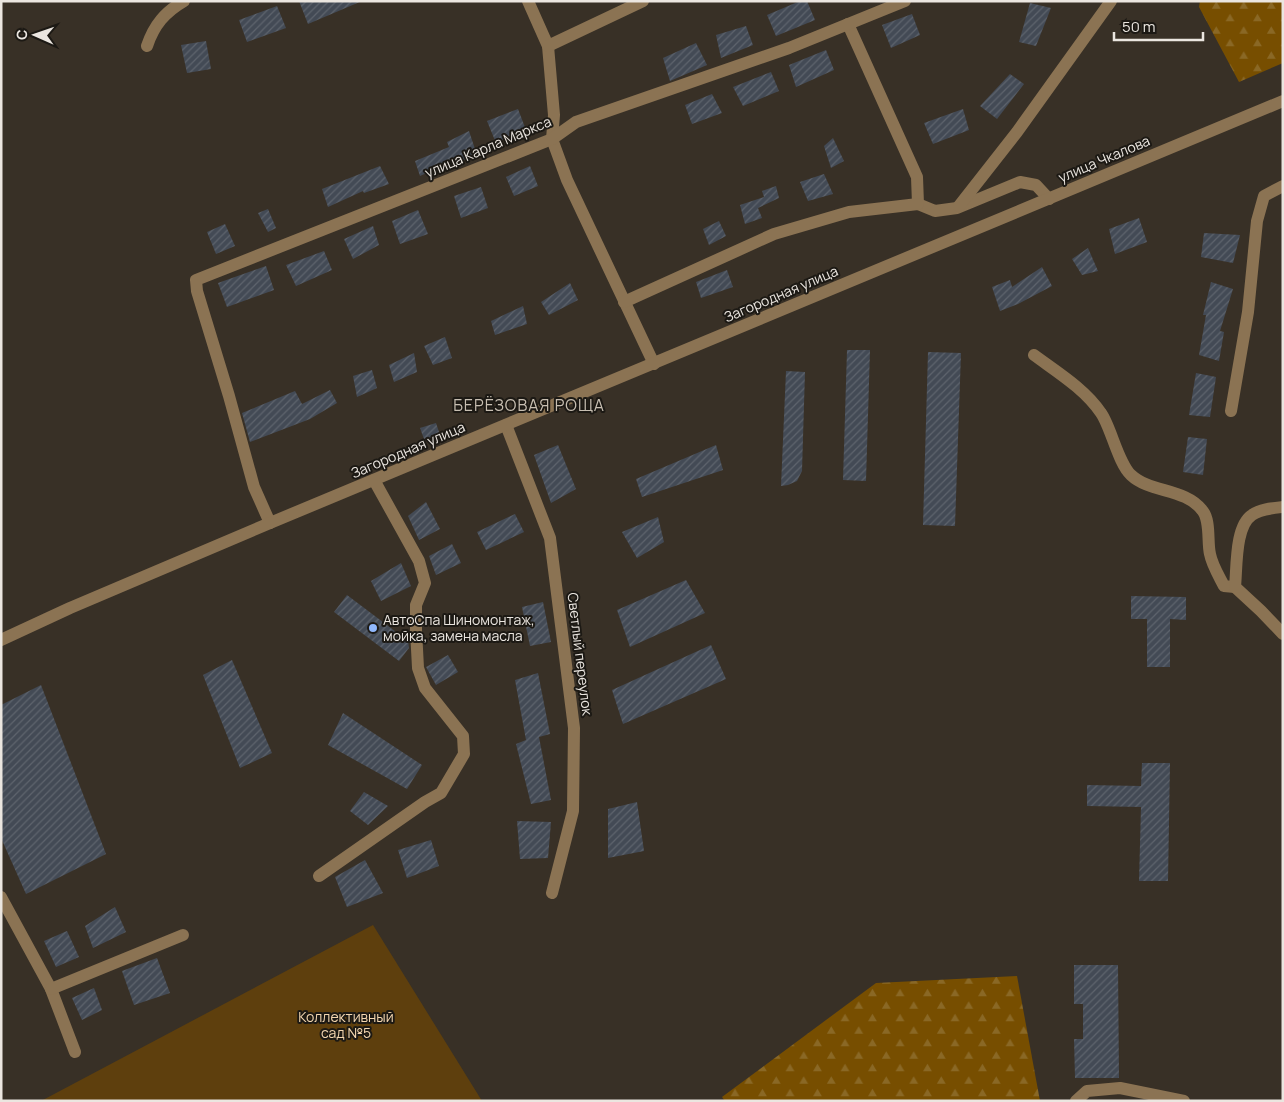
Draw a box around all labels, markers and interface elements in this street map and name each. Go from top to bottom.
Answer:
north arrow [10,10,60,60]
scale bar [1114,10,1203,42]
text: 50 m [1122,16,1156,37]
text: С [12,29,31,40]
street label: улица Карла Маркса [422,111,554,182]
street label: улица Чкалова [1055,131,1152,186]
street label: Загородная улица [721,261,841,326]
district label: БЕРЁЗОВАЯ РОЩА [453,394,605,416]
street label: Загородная улица [348,417,468,482]
street label: Светлый переулок [564,591,598,717]
place label: АвтоСпа Шиномонтаж, мойка, замена масла [383,610,535,645]
marker: АвтоСпа Шиномонтаж, мойка, замена масла [367,622,379,634]
park label: Коллективный сад №5 [298,1007,394,1042]

